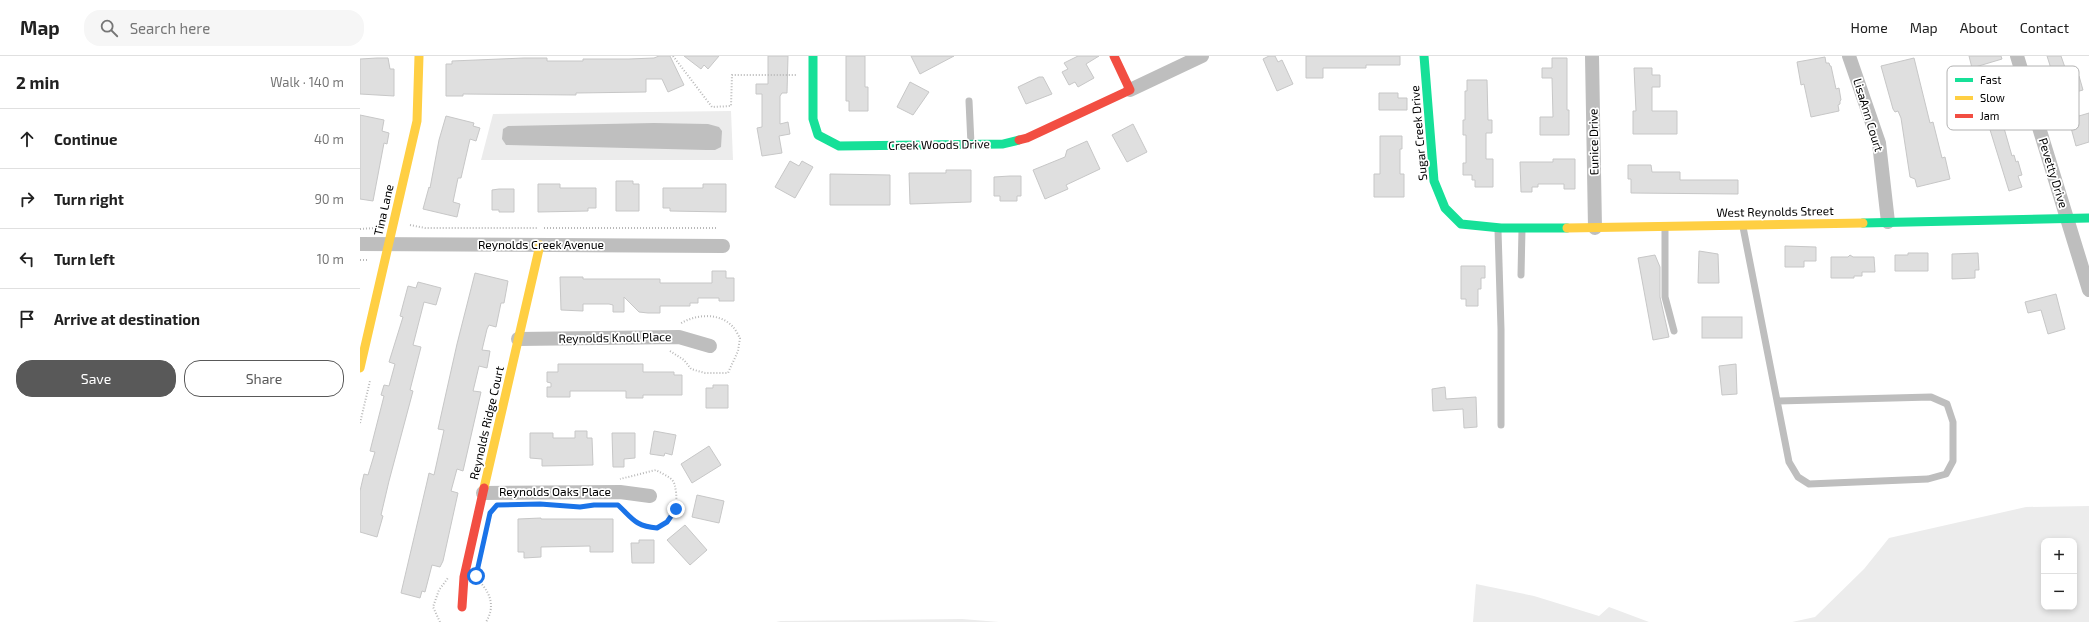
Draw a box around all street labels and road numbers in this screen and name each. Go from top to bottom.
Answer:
street label: LisaAnn Court [1851,76,1887,153]
street label: Sugar Creek Drive [1407,85,1429,181]
street label: Eunice Drive [1585,108,1601,176]
street label: Creek Woods Drive [888,136,990,152]
street label: Pevetty Drive [2037,136,2071,209]
street label: Tina Lane [370,183,396,237]
street label: West Reynolds Street [1716,203,1834,219]
street label: Reynolds Creek Avenue [478,237,604,251]
street label: Reynolds Knoll Place [558,329,672,345]
street label: Reynolds Ridge Court [466,364,506,481]
street label: Reynolds Oaks Place [499,484,611,498]

